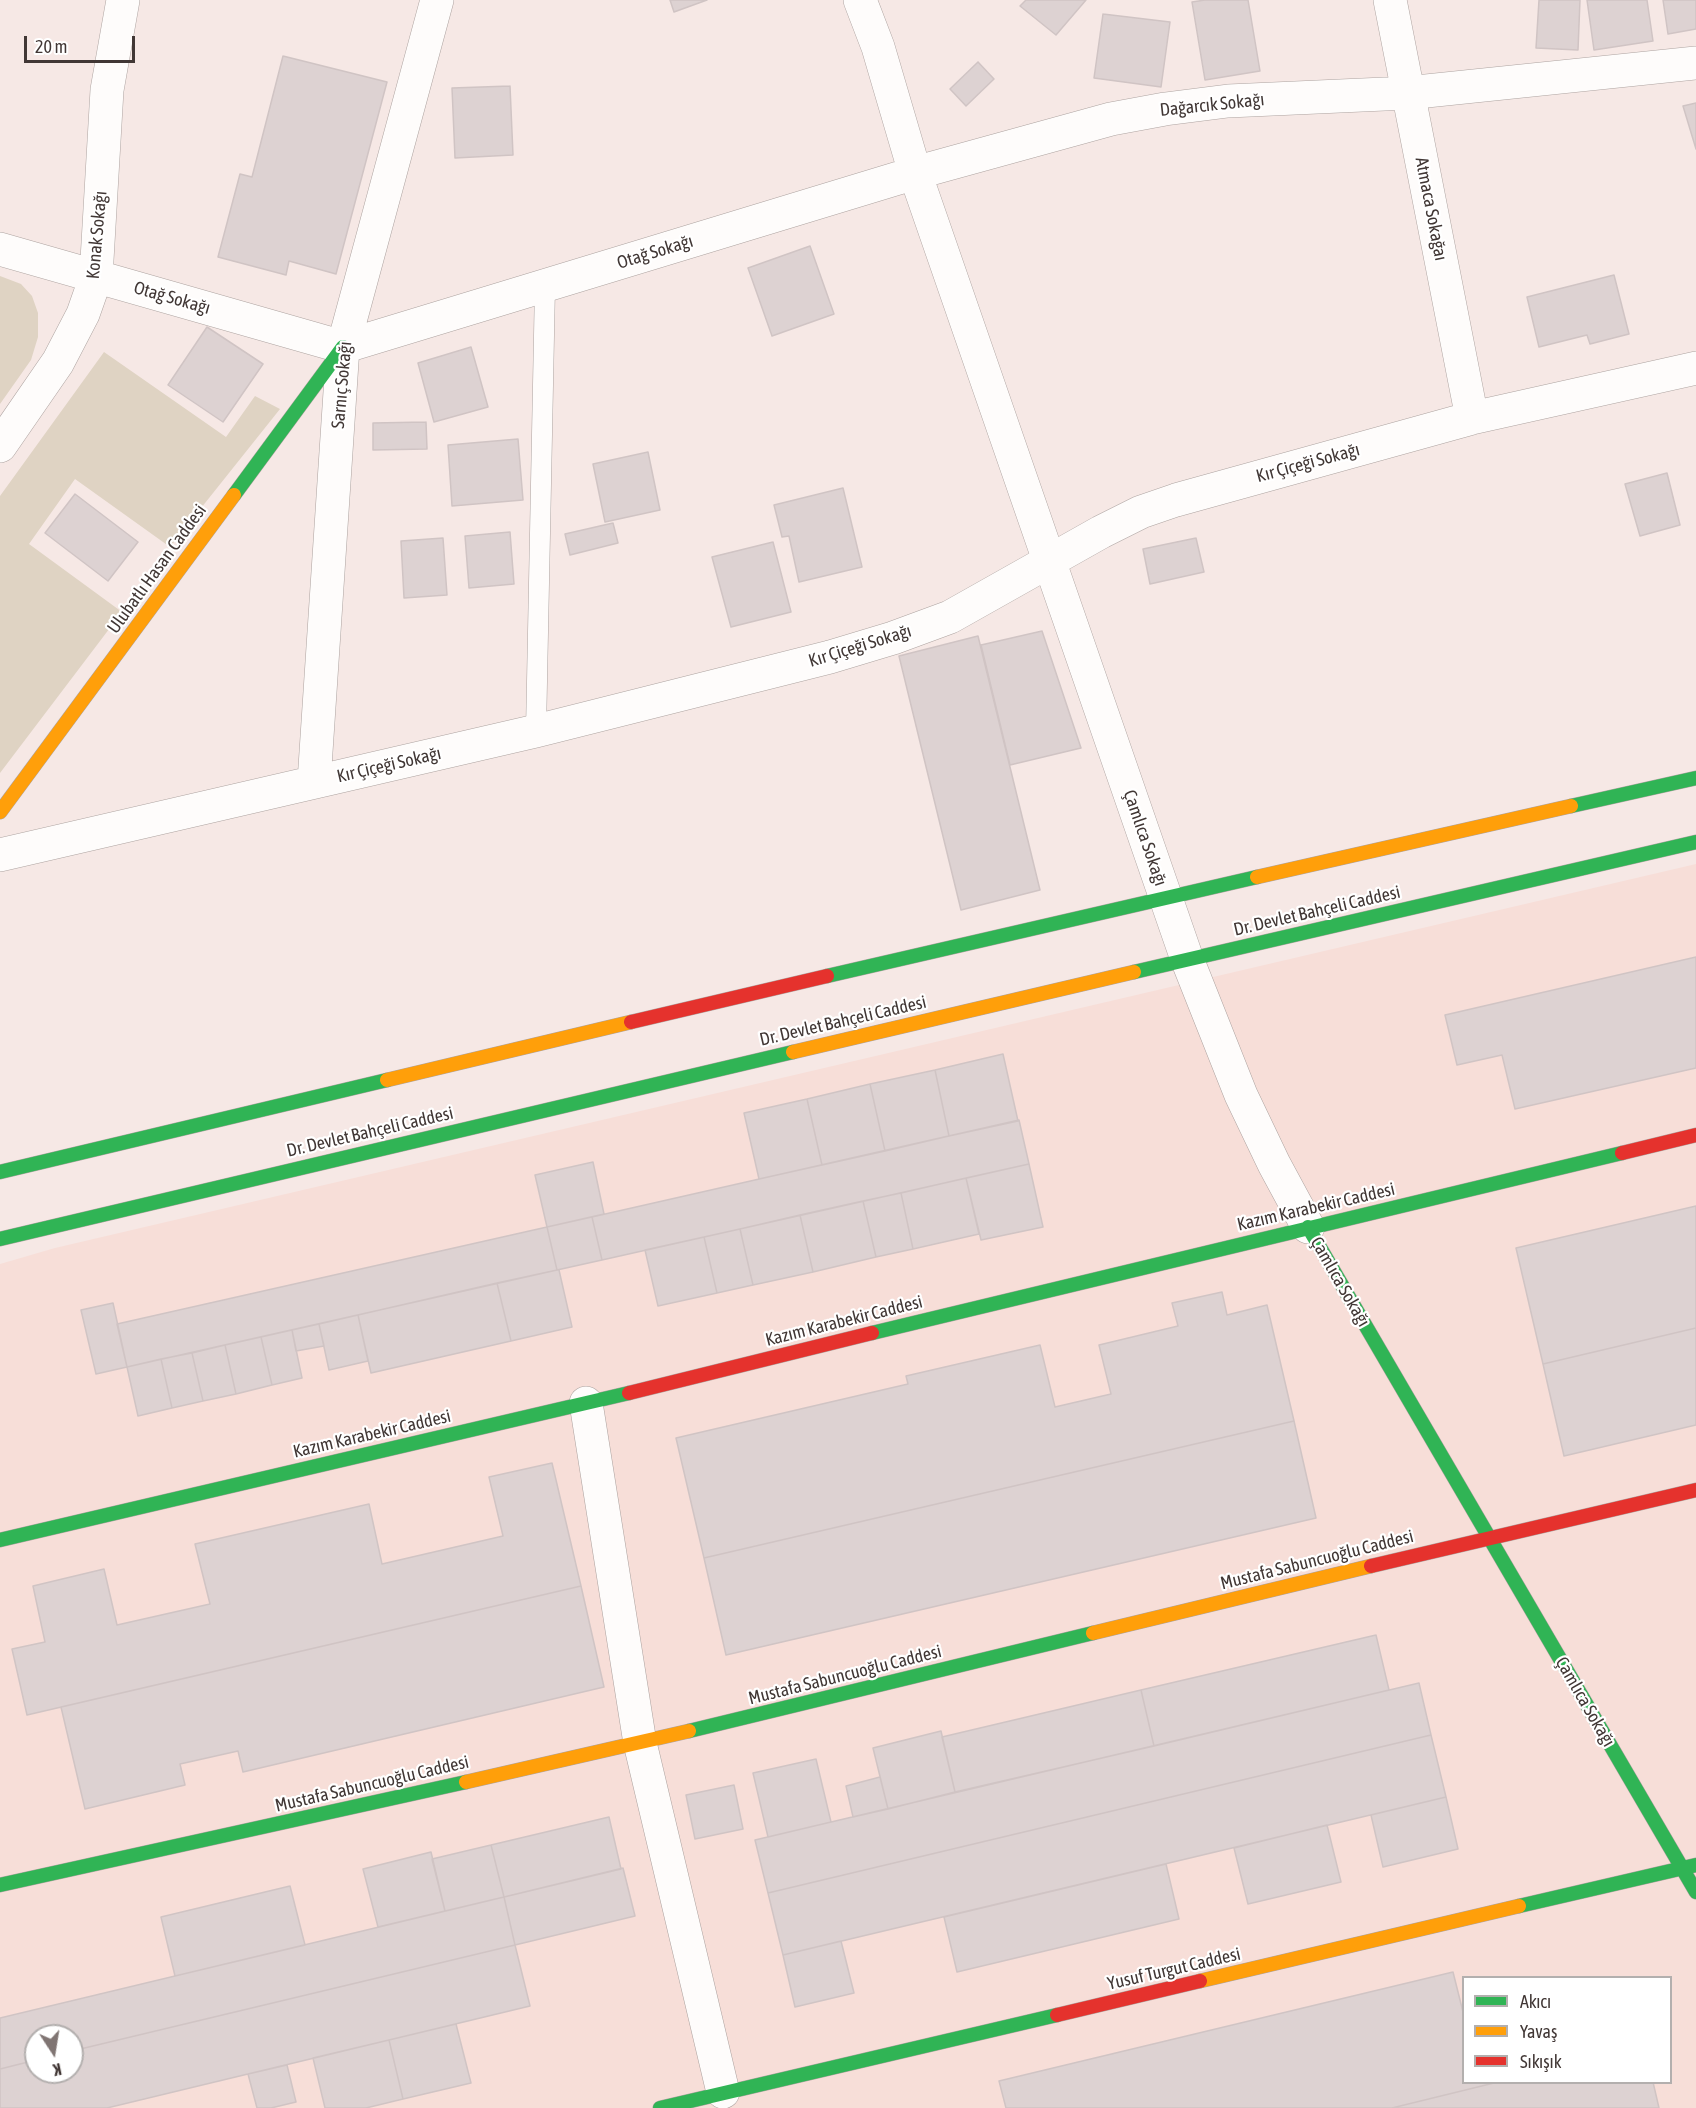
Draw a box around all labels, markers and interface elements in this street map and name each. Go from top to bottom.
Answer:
scale bar [27,24,138,62]
text: 20 m [35,36,67,57]
street label: Dağarcık Sokağı [1159,89,1265,121]
street label: Atmaca Sokağaı [1410,155,1452,263]
street label: Konak Sokağı [82,190,112,280]
street label: Otağ Sokağı [614,230,696,274]
street label: Otağ Sokağı [131,277,213,319]
street label: Sarnıç Sokağı [327,341,357,429]
street label: Kır Çiçeği Sokağı [1254,439,1362,487]
street label: Ulubatlı Hasan Caddesi [103,500,211,638]
street label: Kır Çiçeği Sokağı [806,620,914,672]
street label: Kır Çiçeği Sokağı [335,743,443,787]
street label: Çamlıca Sokağı [1119,787,1171,889]
street label: Dr. Devlet Bahçeli Caddesi [1232,881,1402,941]
street label: Dr. Devlet Bahçeli Caddesi [758,991,928,1051]
street label: Dr. Devlet Bahçeli Caddesi [285,1102,455,1162]
street label: Kazım Karabekir Caddesi [1235,1178,1397,1236]
street label: Çamlıca Sokağı [1306,1233,1374,1331]
street label: Kazım Karabekir Caddesi [763,1291,925,1351]
street label: Kazım Karabekir Caddesi [291,1405,453,1463]
street label: Mustafa Sabuncuoğlu Caddesi [1218,1526,1416,1594]
street label: Mustafa Sabuncuoğlu Caddesi [746,1641,944,1709]
street label: Çamlıca Sokağı [1551,1653,1619,1751]
street label: Mustafa Sabuncuoğlu Caddesi [273,1751,471,1817]
street label: Yusuf Turgut Caddesi [1105,1943,1243,1995]
legend [1462,1976,1672,2084]
text: Akıcı [1520,1991,1551,2012]
text: Yavaş [1520,2021,1557,2042]
north arrow [24,2024,84,2084]
text: Sıkışık [1520,2051,1562,2072]
text: K [52,2060,63,2079]

